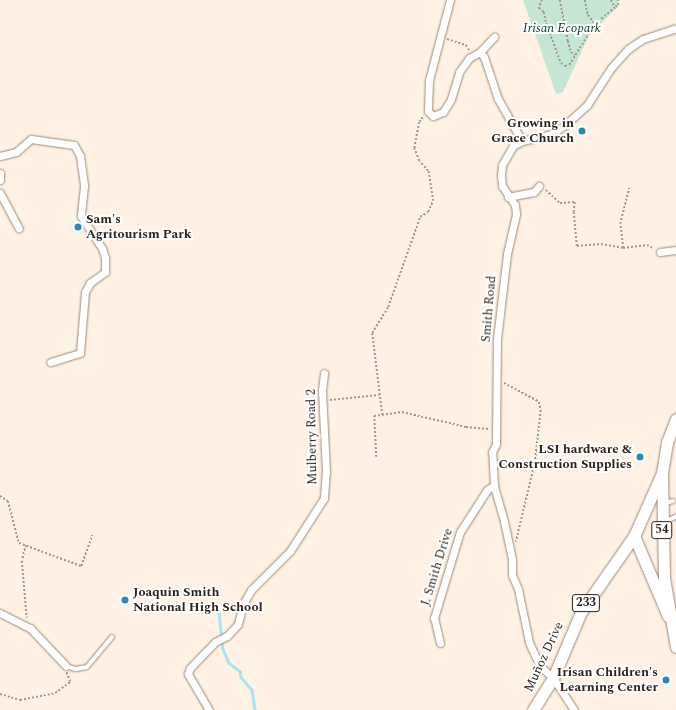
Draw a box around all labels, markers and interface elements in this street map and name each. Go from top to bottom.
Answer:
park label: Irisan Ecopark [523,20,601,36]
place label: Growing in Grace Church [491,116,574,147]
marker: Growing in Grace Church [577,126,587,136]
place label: Sam's Agritourism Park [86,212,192,243]
marker: Sam's Agritourism Park [73,222,83,232]
street label: Smith Road [478,275,500,343]
street label: Mulberry Road 2 [303,389,321,485]
place label: LSI hardware & Construction Supplies [499,442,632,473]
marker: LSI hardware & Construction Supplies [635,452,645,462]
road number: 54 [651,520,673,540]
street label: J. Smith Drive [418,526,456,608]
place label: Joaquin Smith National High School [133,585,263,616]
road number: 233 [571,593,601,613]
marker: Joaquin Smith National High School [120,595,130,605]
street label: Muñoz Drive [521,619,567,695]
place label: Irisan Children's Learning Center [557,665,658,696]
marker: Irisan Children's Learning Center [661,675,671,685]

